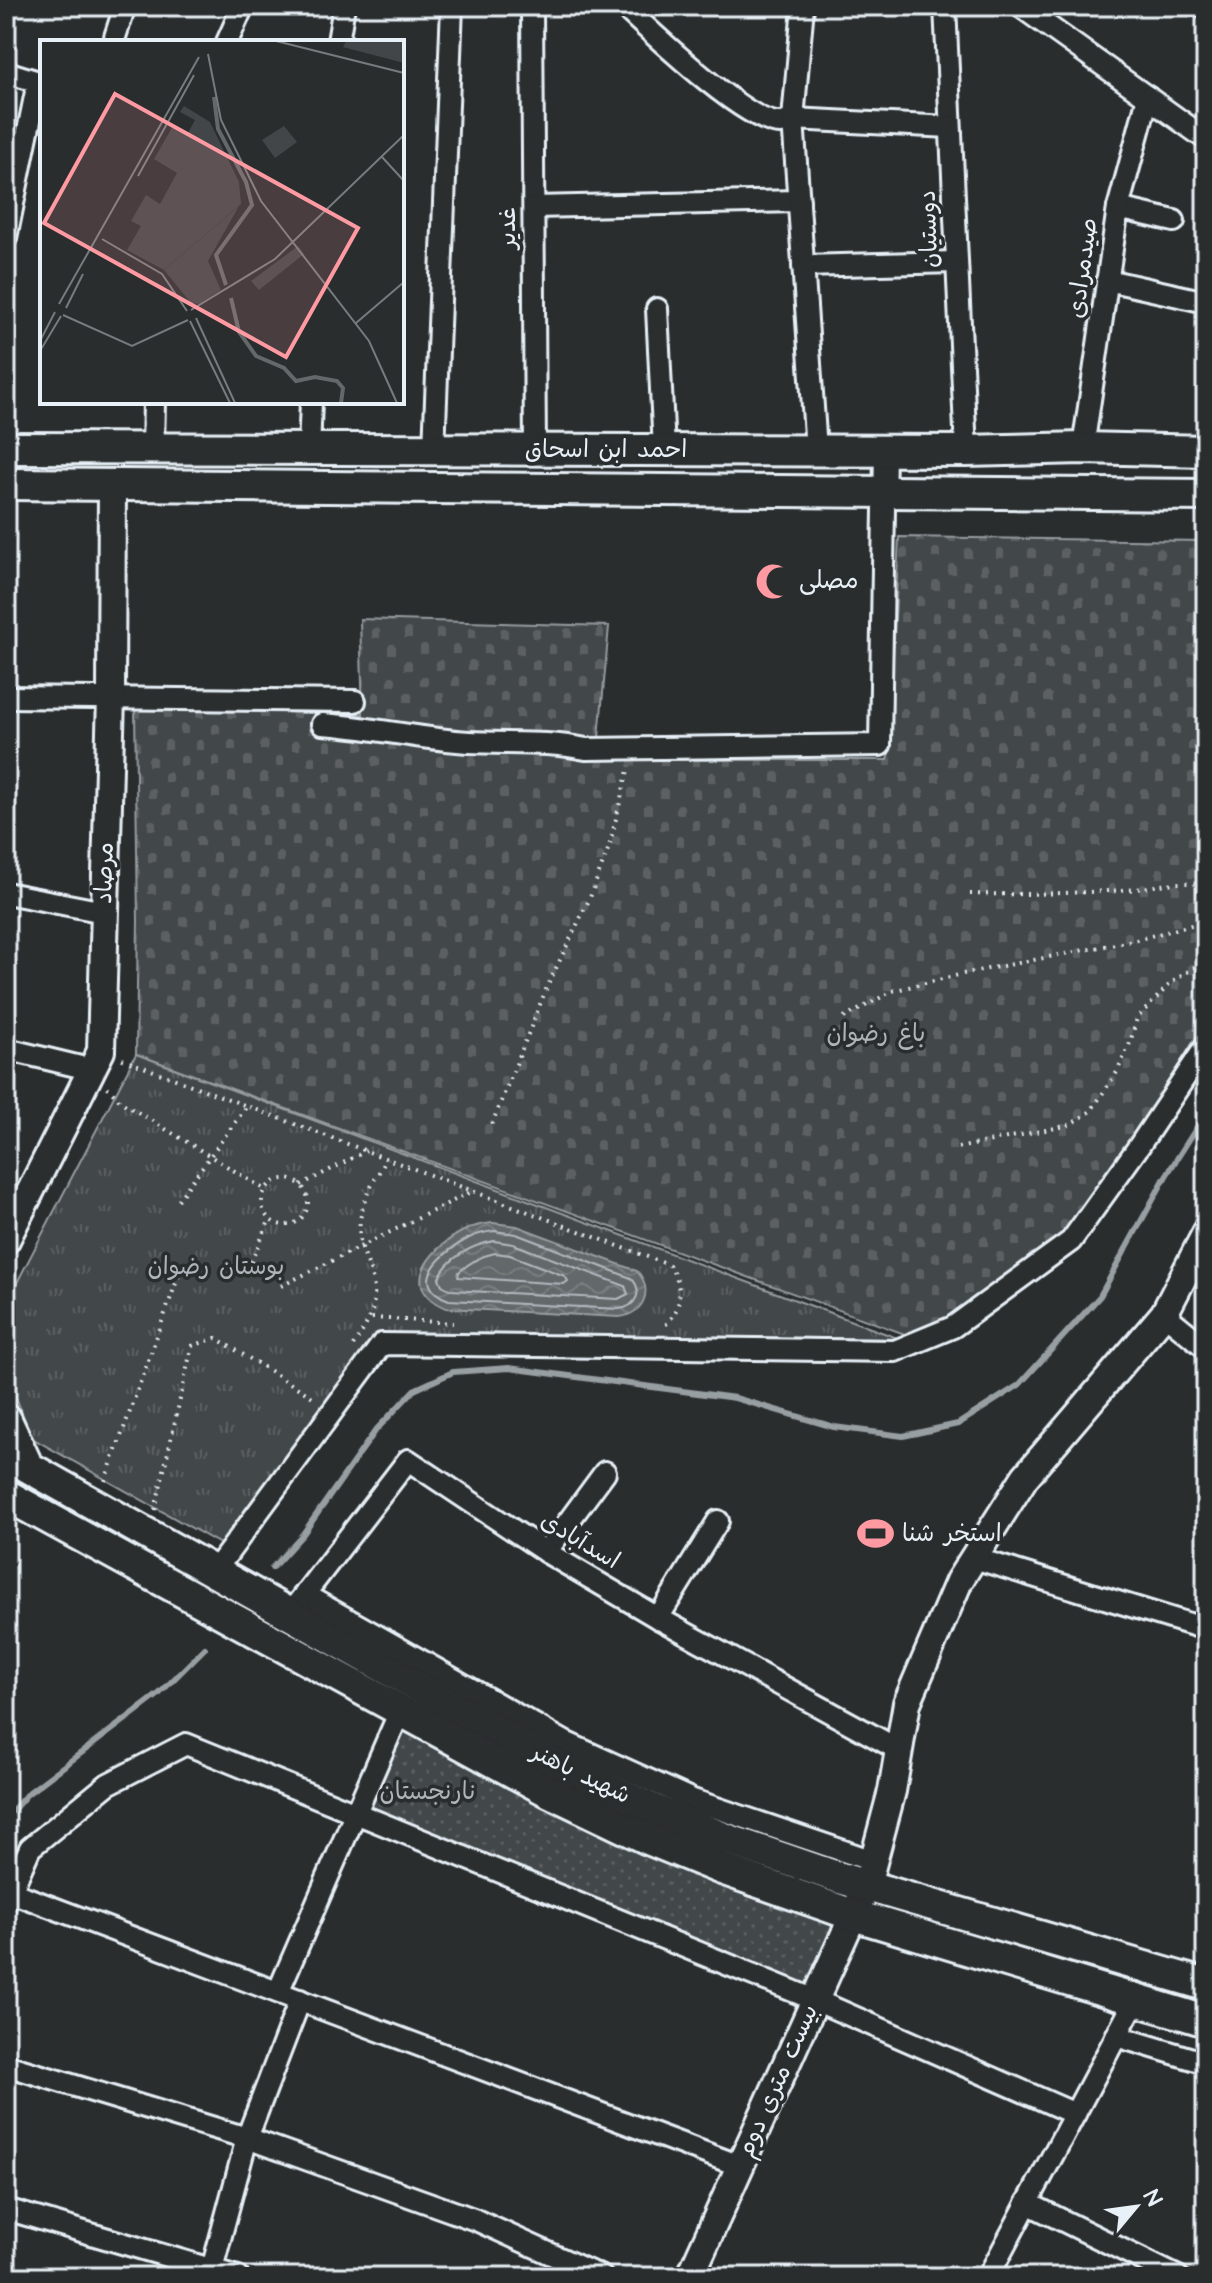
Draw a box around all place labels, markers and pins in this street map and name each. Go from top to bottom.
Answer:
mosque icon: مصلی [754,562,792,600]
place label: مصلی [799,564,858,598]
sports icon: استخر شنا [857,1515,895,1553]
place label: استخر شنا [902,1517,1002,1551]

